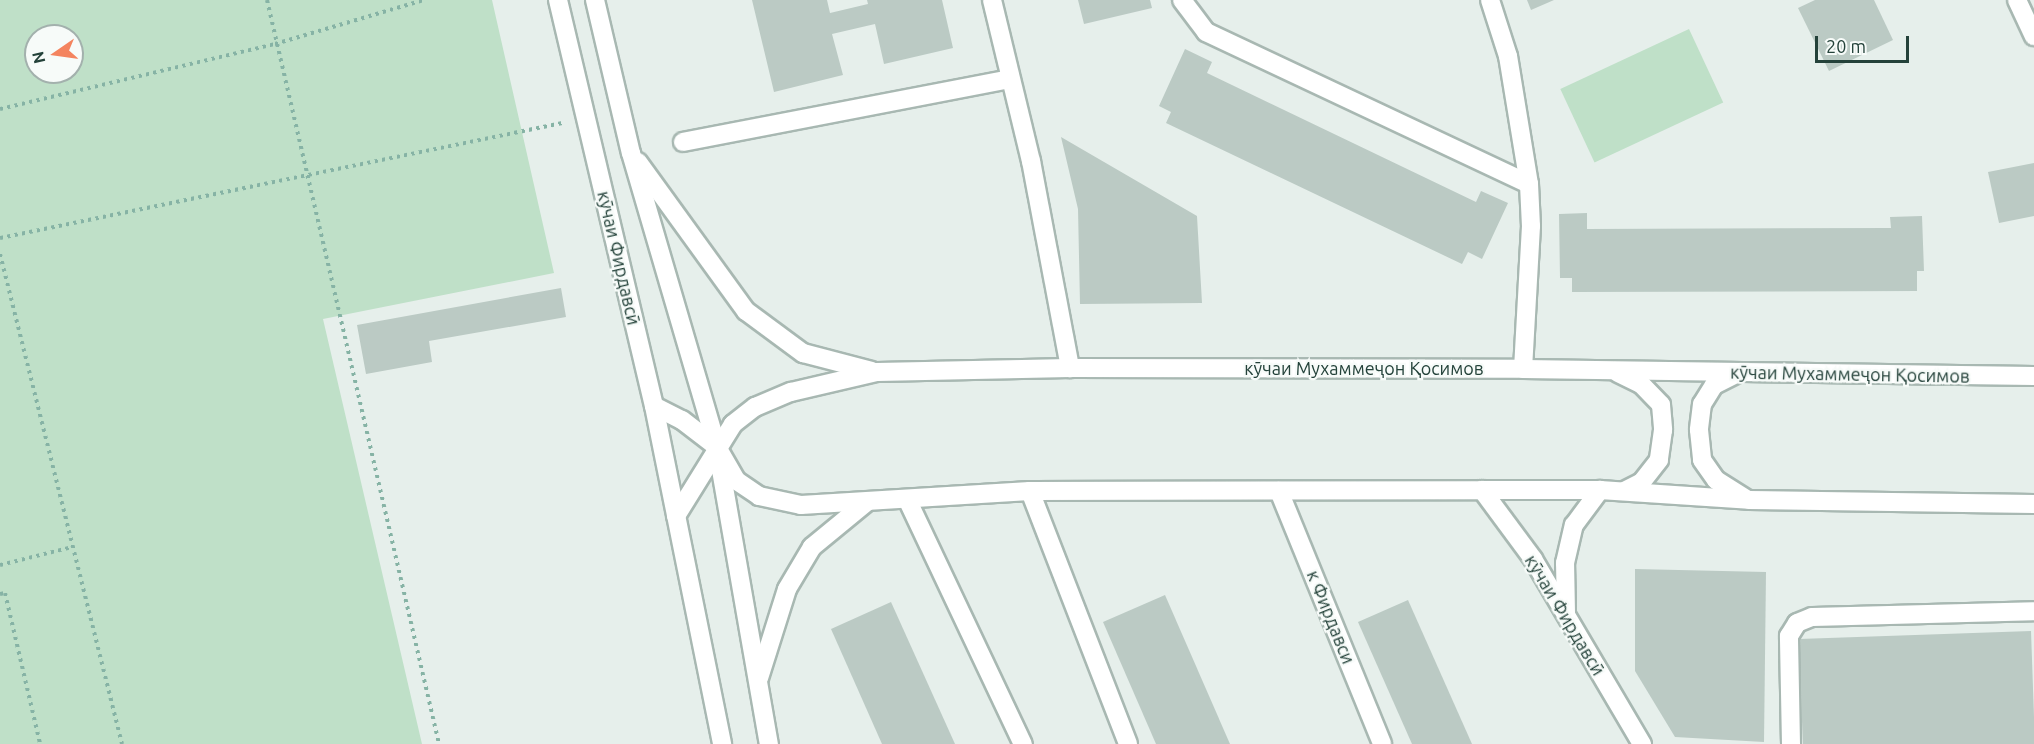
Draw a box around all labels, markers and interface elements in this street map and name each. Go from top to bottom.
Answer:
north arrow [24,24,84,84]
scale bar [1818,24,1912,62]
text: 20 m [1826,36,1866,56]
text: N [28,50,49,65]
street label: кӯчаи Фирдавсӣ [593,189,645,327]
street label: кӯчаи Мухаммеҷон Қосимов [1244,357,1484,379]
street label: кӯчаи Мухаммеҷон Қосимов [1730,361,1970,387]
street label: кӯчаи Фирдавсӣ [1520,551,1610,679]
street label: к Фирдавси [1302,567,1360,667]

